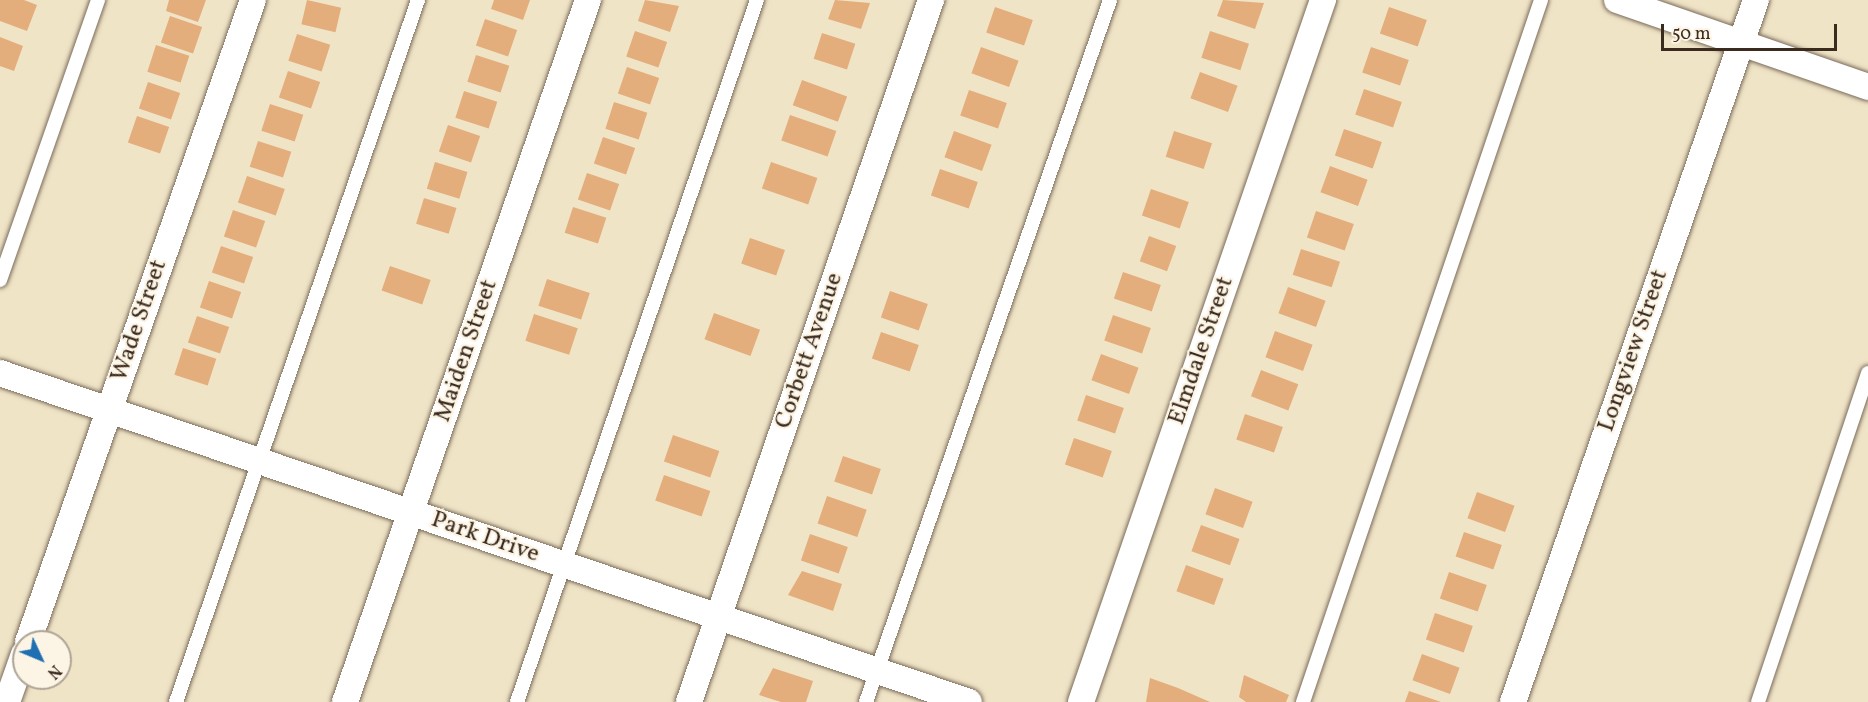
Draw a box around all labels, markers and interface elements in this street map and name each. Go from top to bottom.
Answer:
scale bar [1664,12,1840,50]
text: 50 m [1672,22,1711,47]
street label: Wade Street [106,256,174,386]
street label: Longview Street [1593,266,1675,436]
street label: Corbett Avenue [770,269,850,433]
street label: Elmdale Street [1163,273,1241,429]
street label: Maiden Street [429,276,505,426]
street label: Park Drive [427,506,543,570]
north arrow [12,630,72,690]
text: N [42,659,65,683]

